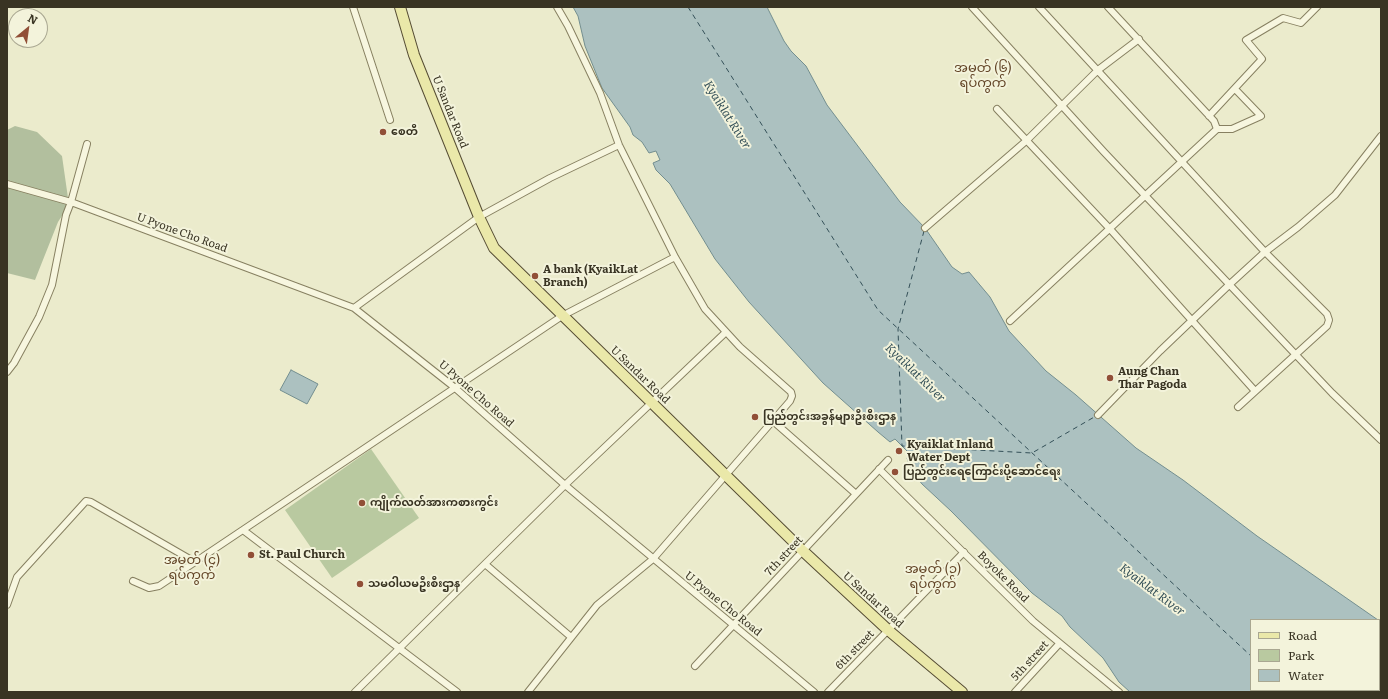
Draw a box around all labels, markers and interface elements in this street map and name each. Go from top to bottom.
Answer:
north arrow [8,8,48,48]
text: N [25,9,41,28]
district label: အမှတ် (၆) ရပ်ကွက် [954,60,1012,91]
street label: U Sandar Road [429,74,471,150]
water label: Kyaiklat River [700,78,754,152]
place label: စေတီ [391,125,418,139]
marker: စေတီ [378,127,388,137]
street label: U Pyone Cho Road [135,210,229,256]
place label: A bank (KyaikLat Branch) [543,263,638,289]
marker: A bank (KyaikLat Branch) [530,271,540,281]
water label: Kyaiklat River [882,341,948,405]
street label: U Sandar Road [608,343,672,407]
street label: U Pyone Cho Road [436,358,516,430]
place label: Aung Chan Thar Pagoda [1118,365,1187,391]
marker: Aung Chan Thar Pagoda [1105,373,1115,383]
place label: ပြည်တွင်းအခွန်များဦးစီးဌာန [763,410,896,424]
marker: ပြည်တွင်းအခွန်များဦးစီးဌာန [750,412,760,422]
place label: Kyaiklat Inland Water Dept [907,438,993,464]
marker: Kyaiklat Inland Water Dept [894,446,904,456]
place label: ပြည်တွင်းရေကြောင်းပို့ဆောင်ရေး [903,465,1061,479]
marker: ပြည်တွင်းရေကြောင်းပို့ဆောင်ရေး [890,467,900,477]
place label: ကျိုက်လတ်အားကစားကွင်း [370,496,498,510]
marker: ကျိုက်လတ်အားကစားကွင်း [357,498,367,508]
street label: 7th street [762,533,806,579]
place label: St. Paul Church [259,548,345,562]
street label: Boyoke Road [975,549,1031,605]
marker: St. Paul Church [246,550,256,560]
district label: အမှတ် (၄) ရပ်ကွက် [164,552,220,583]
district label: အမှတ် (၃) ရပ်ကွက် [905,561,961,592]
water label: Kyaiklat River [1117,561,1187,619]
street label: U Pyone Cho Road [682,569,764,639]
street label: U Sandar Road [840,569,906,631]
place label: သမဝါယမဦးစီးဌာန [368,577,460,591]
marker: သမဝါယမဦးစီးဌာန [355,579,365,589]
legend [1250,619,1380,691]
text: Road [1288,626,1317,644]
street label: 6th street [833,628,877,672]
street label: 5th street [1009,638,1051,684]
text: Park [1288,646,1314,664]
text: Water [1288,666,1324,684]

